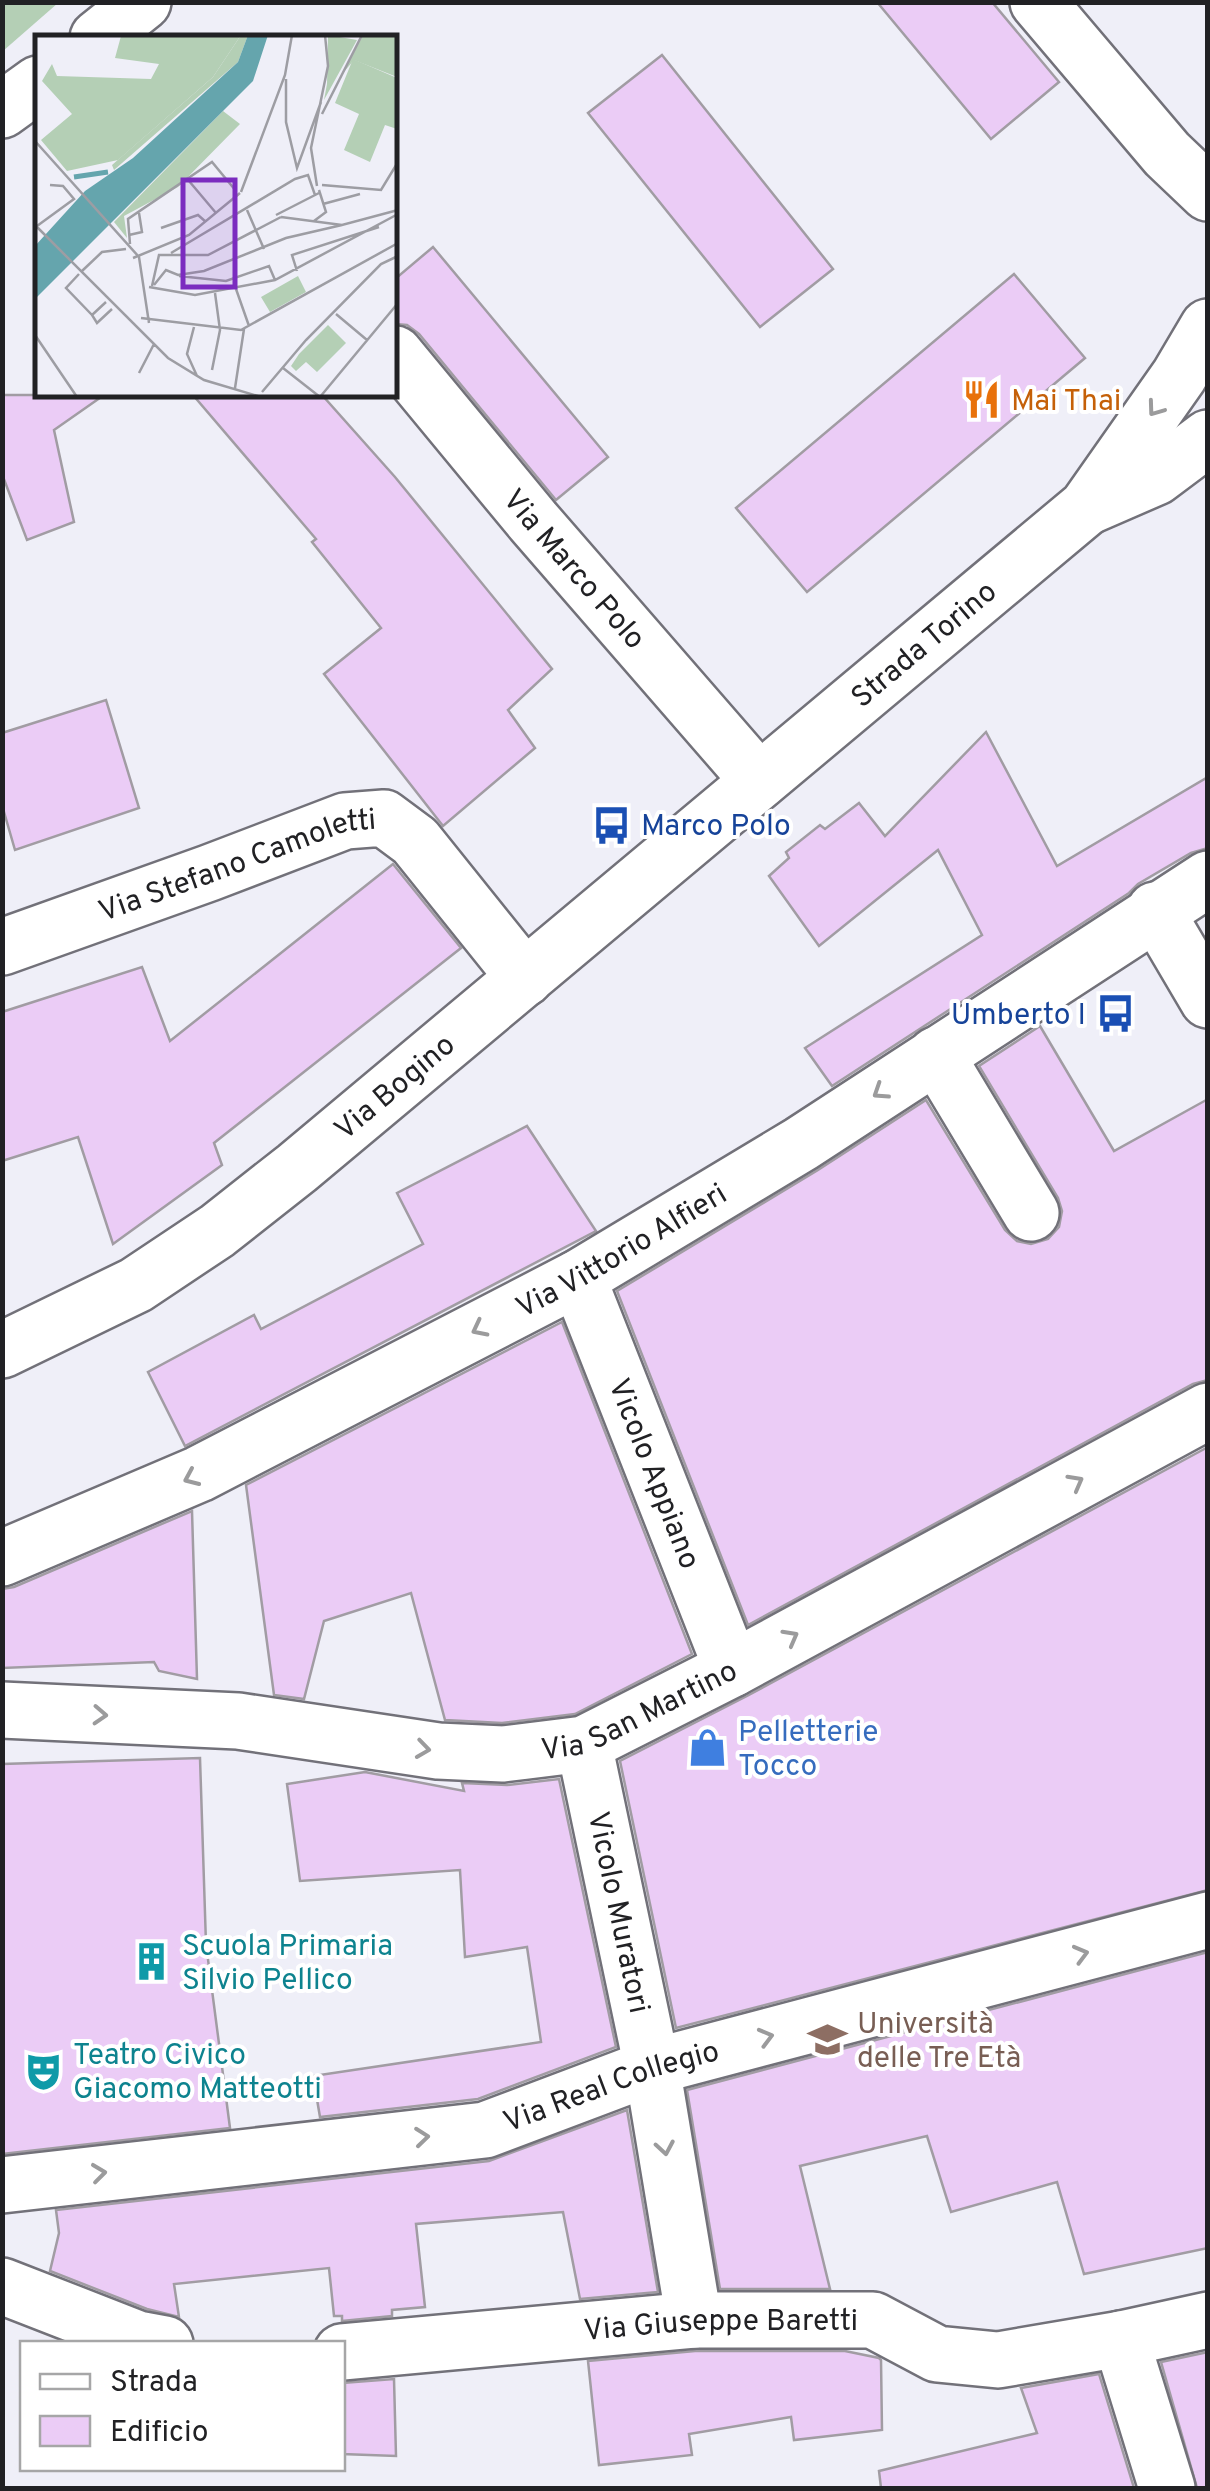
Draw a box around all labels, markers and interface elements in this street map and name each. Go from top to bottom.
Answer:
inset map [35,35,398,398]
restaurant icon: Mai Thai [960,379,1002,421]
place label: Mai Thai [1011,384,1121,421]
one-way arrow [1150,398,1167,416]
street label: Via Marco Polo [494,483,652,658]
street label: Strada Torino [845,574,1005,717]
street label: Via Stefano Camoletti [94,803,377,932]
bus stop icon: Marco Polo [590,804,632,846]
place label: Marco Polo [641,809,791,846]
bus stop icon: Umberto I [1095,993,1137,1035]
place label: Umberto I [951,998,1086,1035]
street label: Via Bogino [328,1028,464,1149]
one-way arrow [872,1080,890,1099]
street label: Via Vittorio Alfieri [510,1177,735,1328]
one-way arrow [472,1317,490,1336]
street label: Vicolo Appiano [598,1374,707,1575]
one-way arrow [183,1466,201,1486]
one-way arrow [1066,1475,1084,1494]
one-way arrow [780,1630,798,1650]
street label: Via San Martino [539,1653,744,1770]
one-way arrow [92,1704,108,1725]
place label: Pelletterie Tocco [738,1715,878,1786]
shop icon: Pelletterie Tocco [687,1727,729,1769]
one-way arrow [414,1737,431,1758]
street label: Vicolo Muratori [578,1809,656,2017]
place label: Scuola Primaria Silvio Pellico [182,1929,393,2000]
building icon: Scuola Primaria Silvio Pellico [131,1941,173,1983]
one-way arrow [1072,1945,1089,1966]
place label: Università delle Tre Età [857,2007,1021,2078]
school or university icon: Università delle Tre Età [806,2019,848,2061]
one-way arrow [757,2027,774,2048]
street label: Via Real Collegio [499,2034,723,2142]
place label: Teatro Civico Giacomo Matteotti [73,2038,322,2109]
theatre icon: Teatro Civico Giacomo Matteotti [22,2050,64,2092]
one-way arrow [415,2126,431,2148]
one-way arrow [654,2140,675,2156]
one-way arrow [92,2163,108,2184]
street label: Via Giuseppe Baretti [582,2304,858,2351]
legend [20,2341,345,2471]
text: Strada [110,2365,198,2402]
text: Edificio [110,2415,208,2452]

